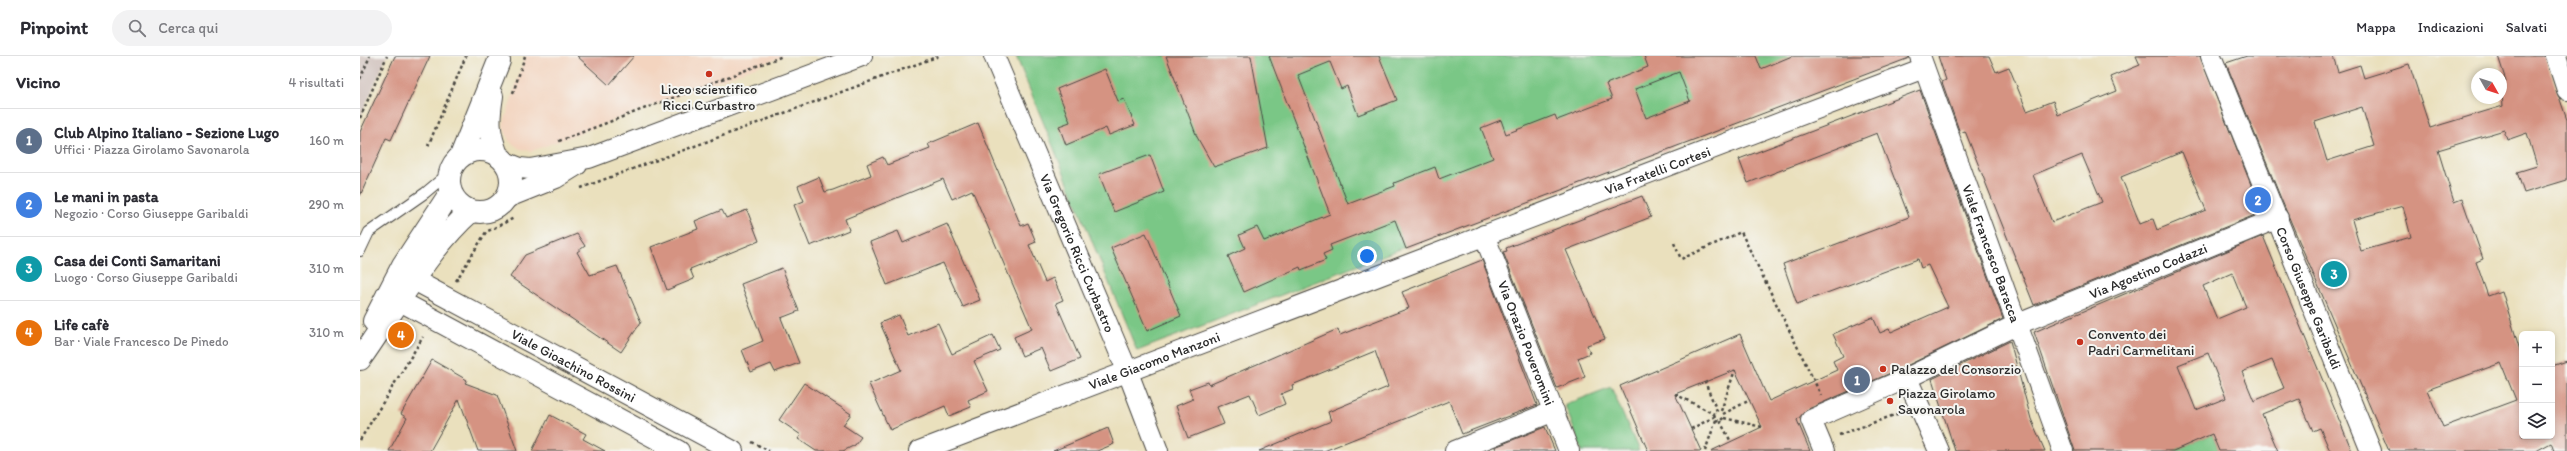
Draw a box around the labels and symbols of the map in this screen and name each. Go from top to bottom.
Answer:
north arrow [2471,68,2507,104]
marker: Liceo scientifico Ricci Curbastro [704,69,714,79]
place label: Liceo scientifico Ricci Curbastro [661,81,757,114]
street label: Via Fratelli Cortesi [1602,143,1713,199]
street label: Via Gregorio Ricci Curbastro [1036,171,1118,335]
street label: Viale Francesco Baracca [1958,182,2024,326]
pin: 2 [2245,185,2271,215]
street label: Corso Giuseppe Garibaldi [2272,224,2345,372]
street label: Via Agostino Codazzi [2087,240,2210,303]
your location [1357,246,1377,266]
pin: 3 [2321,259,2347,289]
street label: Via Orazio Poveromini [1494,278,1558,408]
pin: 4 [388,320,414,350]
street label: Viale Gioachino Rossini [508,326,639,406]
place label: Convento dei Padri Carmelitani [2088,326,2194,359]
street label: Viale Giacomo Manzoni [1086,328,1223,394]
marker: Convento dei Padri Carmelitani [2075,337,2085,347]
place label: Palazzo del Consorzio [1891,361,2021,378]
marker: Palazzo del Consorzio [1878,364,1888,374]
pin: 1 [1844,365,1870,395]
place label: Piazza Girolamo Savonarola [1898,385,1995,418]
marker: Piazza Girolamo Savonarola [1885,396,1895,406]

